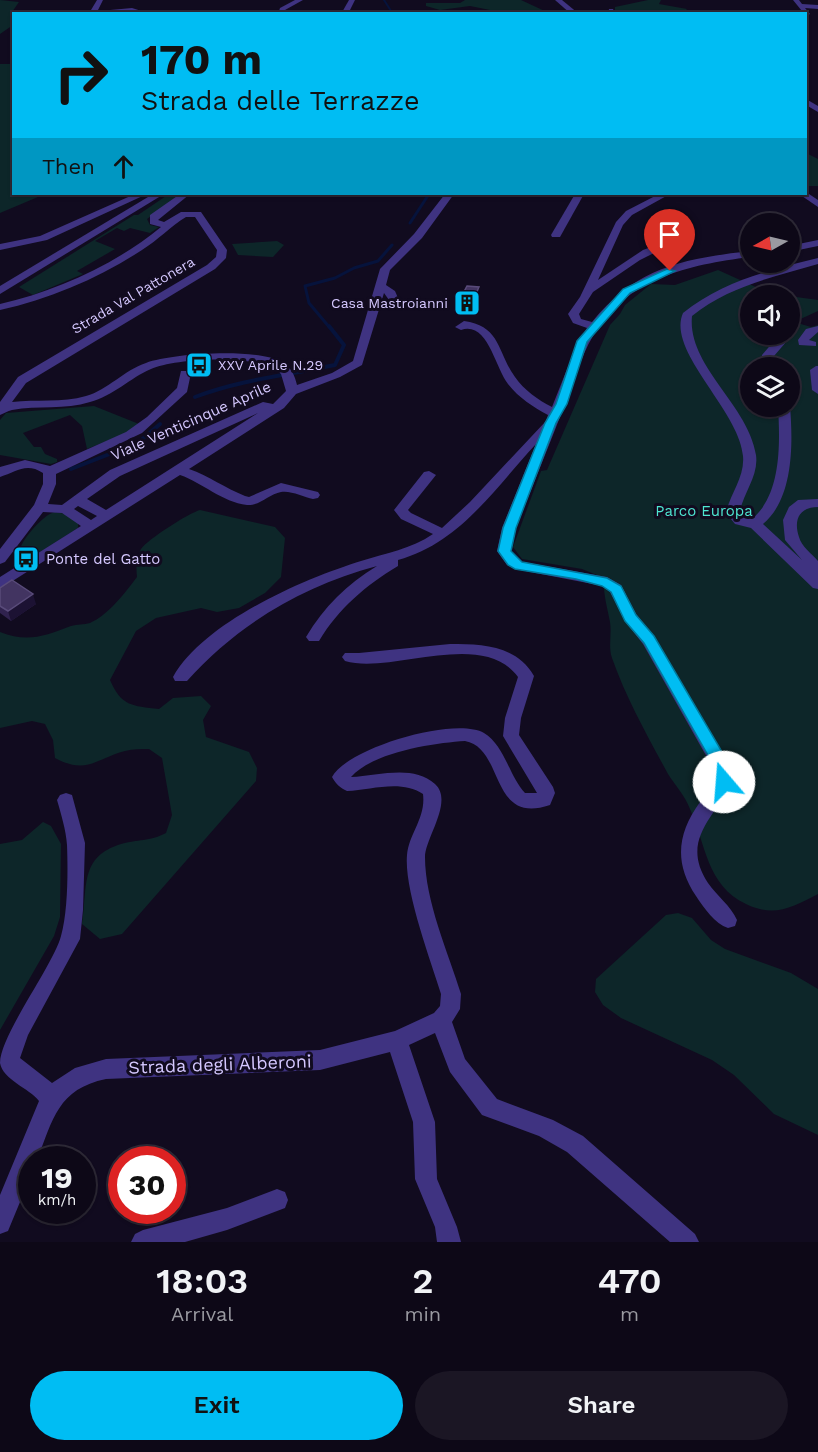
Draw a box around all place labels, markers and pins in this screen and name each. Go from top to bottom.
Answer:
pin [644,209,695,271]
building icon: Casa Mastroianni [452,288,482,318]
place label: Casa Mastroianni [331,295,448,311]
bus stop icon: XXV Aprile N.29 [184,350,214,380]
place label: XXV Aprile N.29 [218,357,323,373]
bus stop icon: Ponte del Gatto [11,544,41,574]
place label: Ponte del Gatto [46,550,160,568]

